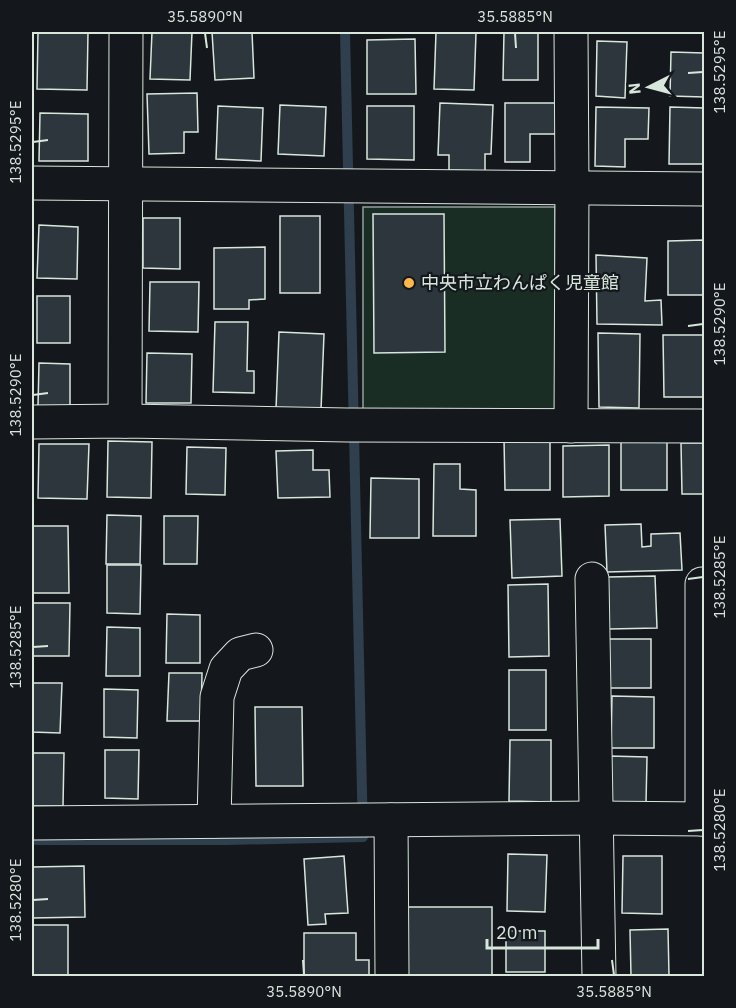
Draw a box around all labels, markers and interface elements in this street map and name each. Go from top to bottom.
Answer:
text: 35.5890°N [167,7,243,26]
text: 35.5885°N [477,7,553,26]
text: 138.5295°E [710,31,729,113]
north arrow [619,57,679,117]
text: N [624,82,645,95]
text: 138.5295°E [6,101,25,183]
place label: 中央市立わんぱく児童館 [421,271,619,294]
marker: 中央市立わんぱく児童館 [402,276,416,290]
text: 138.5290°E [710,283,729,365]
text: 138.5290°E [6,354,25,436]
text: 138.5285°E [710,536,729,618]
text: 138.5285°E [6,606,25,688]
text: 138.5280°E [710,789,729,871]
text: 138.5280°E [6,859,25,941]
scale bar [487,912,598,950]
text: 20 m [496,921,538,944]
text: 35.5890°N [266,982,342,1001]
text: 35.5885°N [576,982,652,1001]

